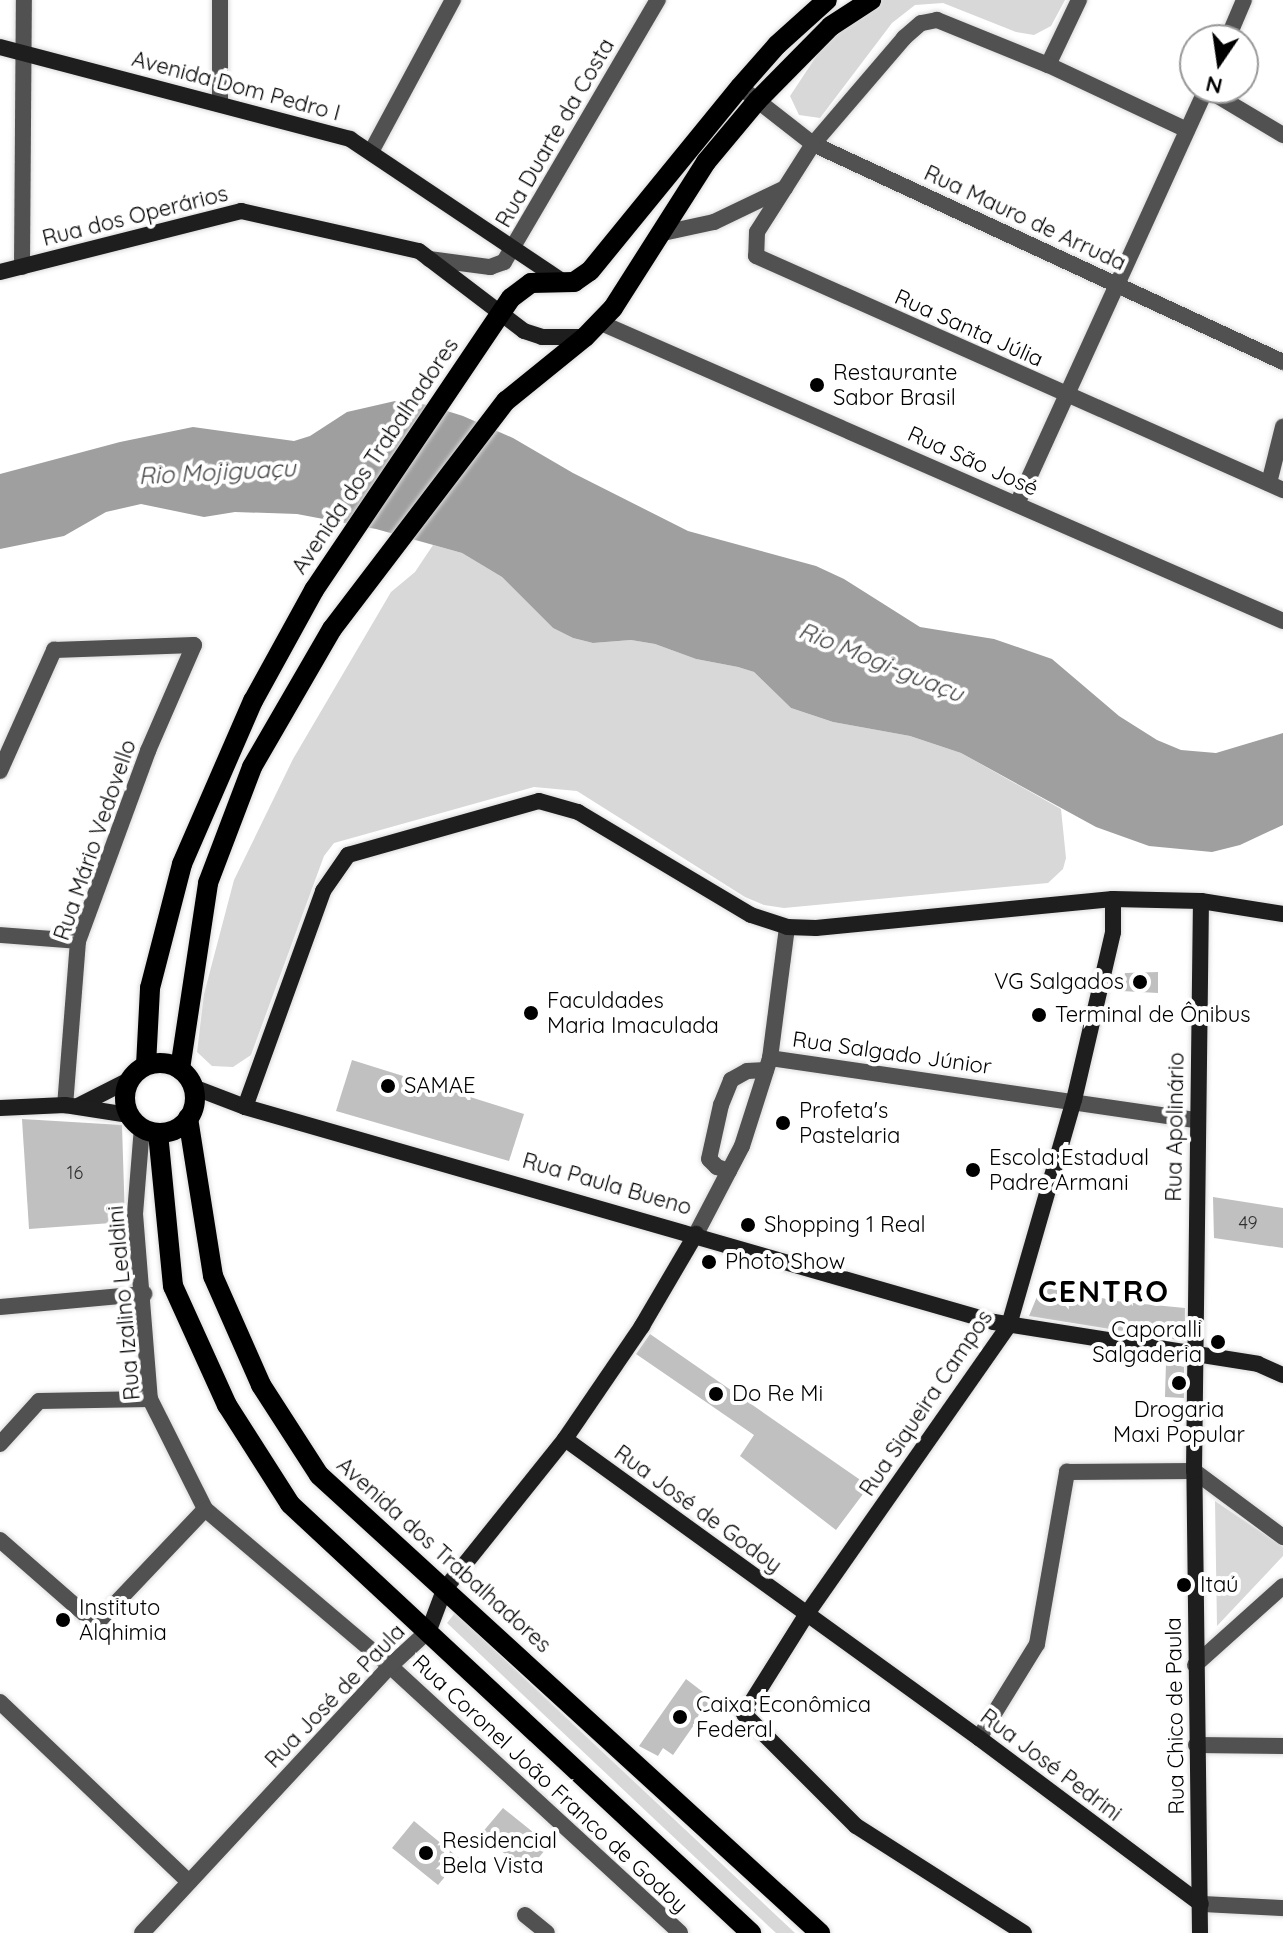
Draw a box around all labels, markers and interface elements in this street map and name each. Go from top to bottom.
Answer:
north arrow [1179,24,1259,104]
street label: Rua Duarte da Costa [490,34,620,232]
street label: Avenida Dom Pedro I [129,45,343,127]
text: N [1203,70,1225,101]
street label: Rua Mauro de Arruda [920,160,1130,276]
street label: Rua dos Operários [40,180,230,252]
street label: Rua Santa Júlia [891,283,1047,373]
street label: Avenida dos Trabalhadores [286,333,464,579]
place label: Restaurante Sabor Brasil [833,359,957,410]
marker: Restaurante Sabor Brasil [808,376,826,394]
street label: Rua São José [904,420,1042,502]
water label: Rio Mojiguaçu [138,454,296,490]
water label: Rio Mogi-guaçu [794,616,968,708]
street label: Rua Mário Vedovello [48,736,142,944]
place label: VG Salgados [994,969,1124,995]
marker: VG Salgados [1131,973,1149,991]
place label: Faculdades Maria Imaculada [547,987,719,1038]
place label: Terminal de Ônibus [1055,1002,1251,1028]
marker: Faculdades Maria Imaculada [522,1004,540,1022]
marker: Terminal de Ônibus [1030,1006,1048,1024]
street label: Rua Salgado Júnior [791,1026,993,1080]
street label: Rua Apolinário [1160,1052,1190,1202]
place label: SAMAE [404,1073,476,1099]
marker: SAMAE [379,1077,397,1095]
place label: Profeta's Pastelaria [799,1097,900,1148]
marker: Profeta's Pastelaria [774,1114,792,1132]
place label: Escola Estadual Padre Armani [989,1144,1149,1196]
street label: Rua Paula Bueno [519,1147,695,1221]
marker: Escola Estadual Padre Armani [964,1161,982,1179]
house number: 16 [67,1162,83,1184]
street label: Rua Izalino Lealdini [102,1205,146,1401]
place label: Shopping 1 Real [764,1212,926,1238]
house number: 49 [1238,1212,1258,1234]
marker: Shopping 1 Real [739,1216,757,1234]
place label: Photo Show [725,1249,845,1275]
marker: Photo Show [700,1253,718,1271]
district label: CENTRO [1038,1273,1170,1309]
street label: Rua Siqueira Campos [854,1305,998,1501]
place label: Caporalli Salgaderia [1092,1316,1202,1368]
marker: Caporalli Salgaderia [1209,1333,1227,1351]
marker: Drogaria Maxi Popular [1170,1374,1188,1392]
place label: Do Re Mi [732,1381,823,1407]
marker: Do Re Mi [707,1385,725,1403]
place label: Drogaria Maxi Popular [1113,1396,1245,1448]
street label: Rua José de Godoy [609,1439,787,1579]
street label: Avenida dos Trabalhadores [331,1452,557,1658]
place label: Itaú [1200,1572,1239,1598]
marker: Itaú [1175,1576,1193,1594]
place label: Instituto Alqhimia [79,1594,167,1646]
marker: Instituto Alqhimia [54,1611,72,1629]
street label: Rua Chico de Paula [1160,1617,1190,1815]
street label: Rua José de Paula [260,1619,410,1773]
street label: Rua Coronel João Franco de Godoy [407,1649,693,1919]
place label: Caixa Econômica Federal [696,1691,871,1742]
street label: Rua José Pedrini [975,1703,1127,1827]
marker: Caixa Econômica Federal [671,1708,689,1726]
place label: Residencial Bela Vista [442,1827,557,1878]
marker: Residencial Bela Vista [417,1844,435,1862]

